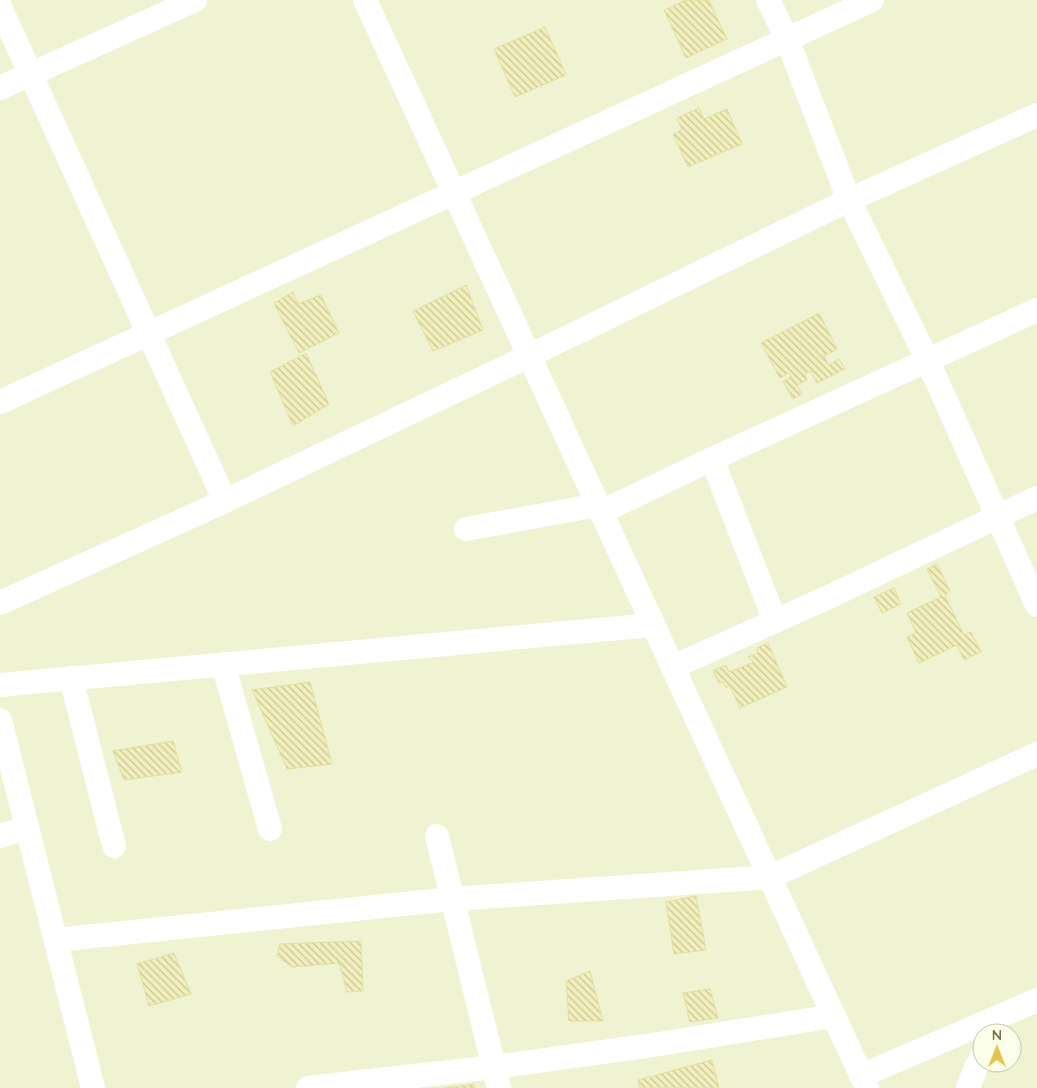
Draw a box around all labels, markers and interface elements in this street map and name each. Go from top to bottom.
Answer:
north arrow [972,1023,1022,1073]
text: N [992,1026,1002,1044]

